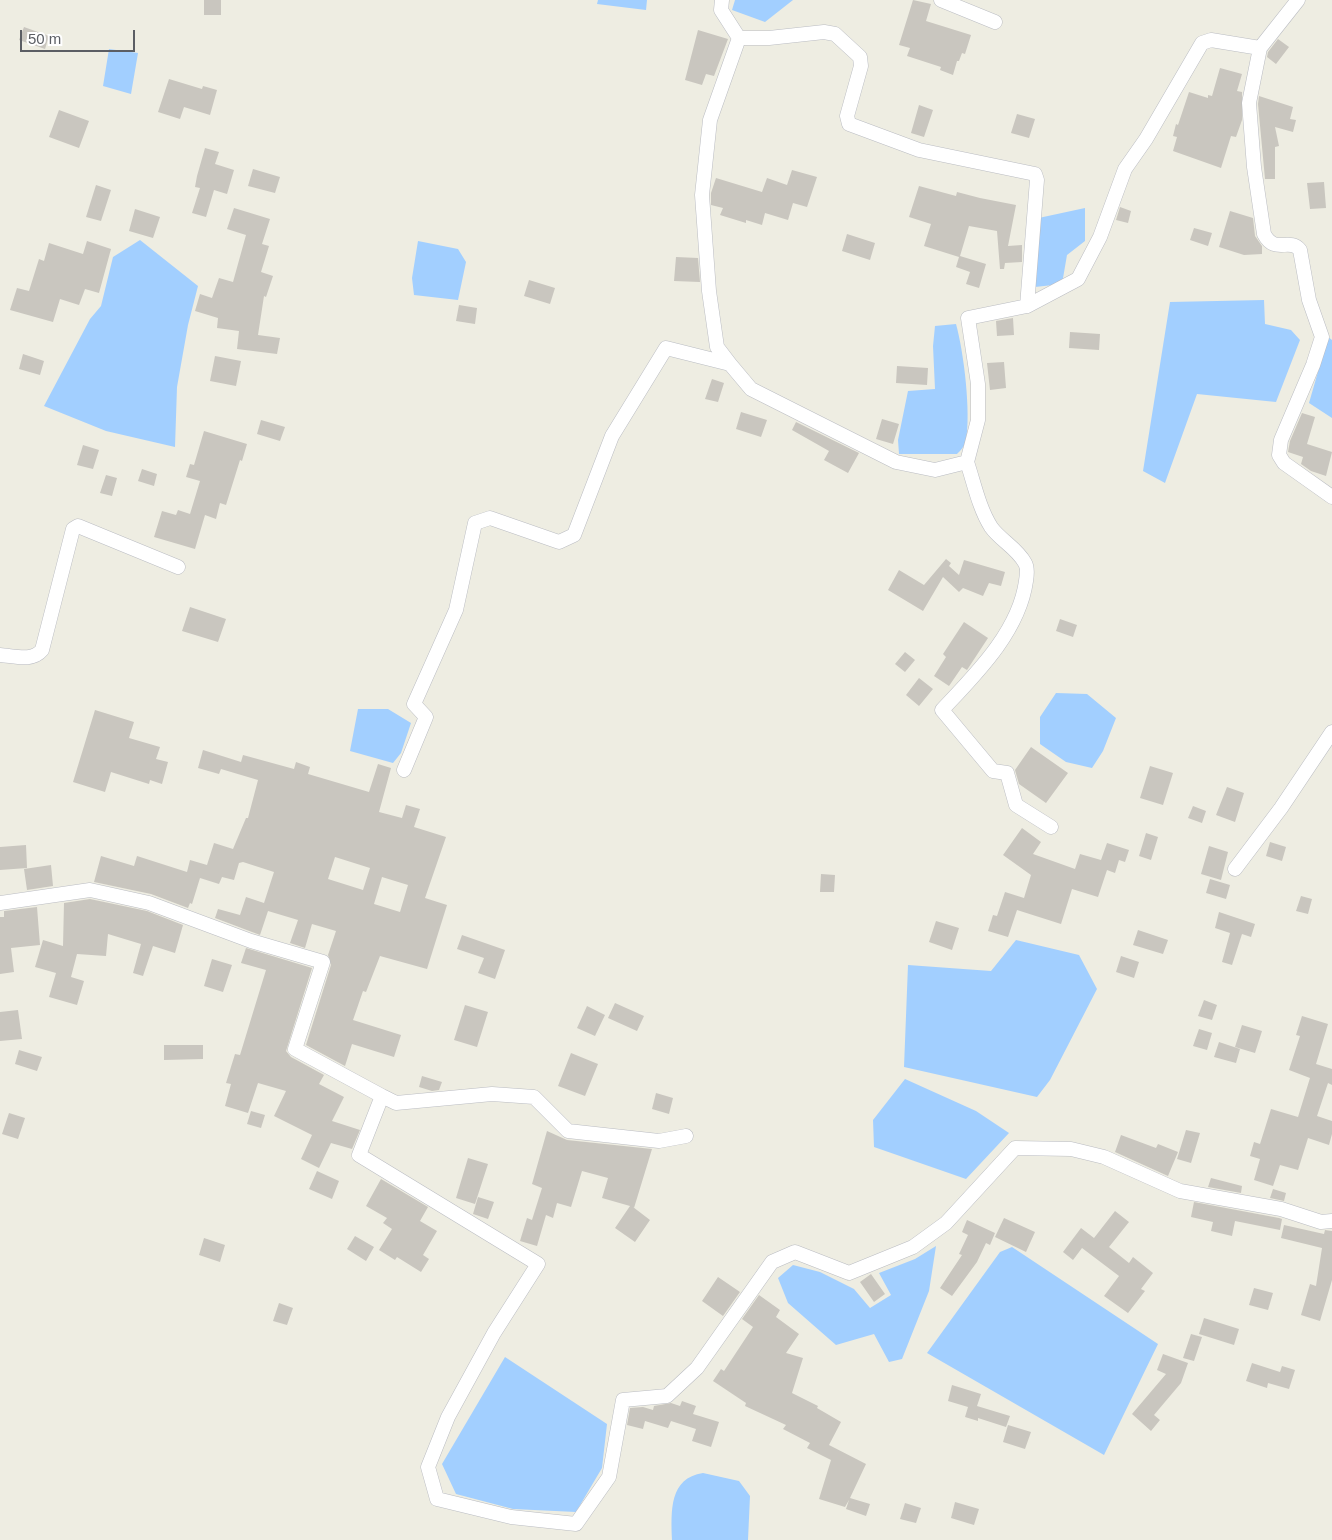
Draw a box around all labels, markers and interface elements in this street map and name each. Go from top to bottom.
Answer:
scale bar [22,20,138,52]
text: 50 m [28,30,61,47]

